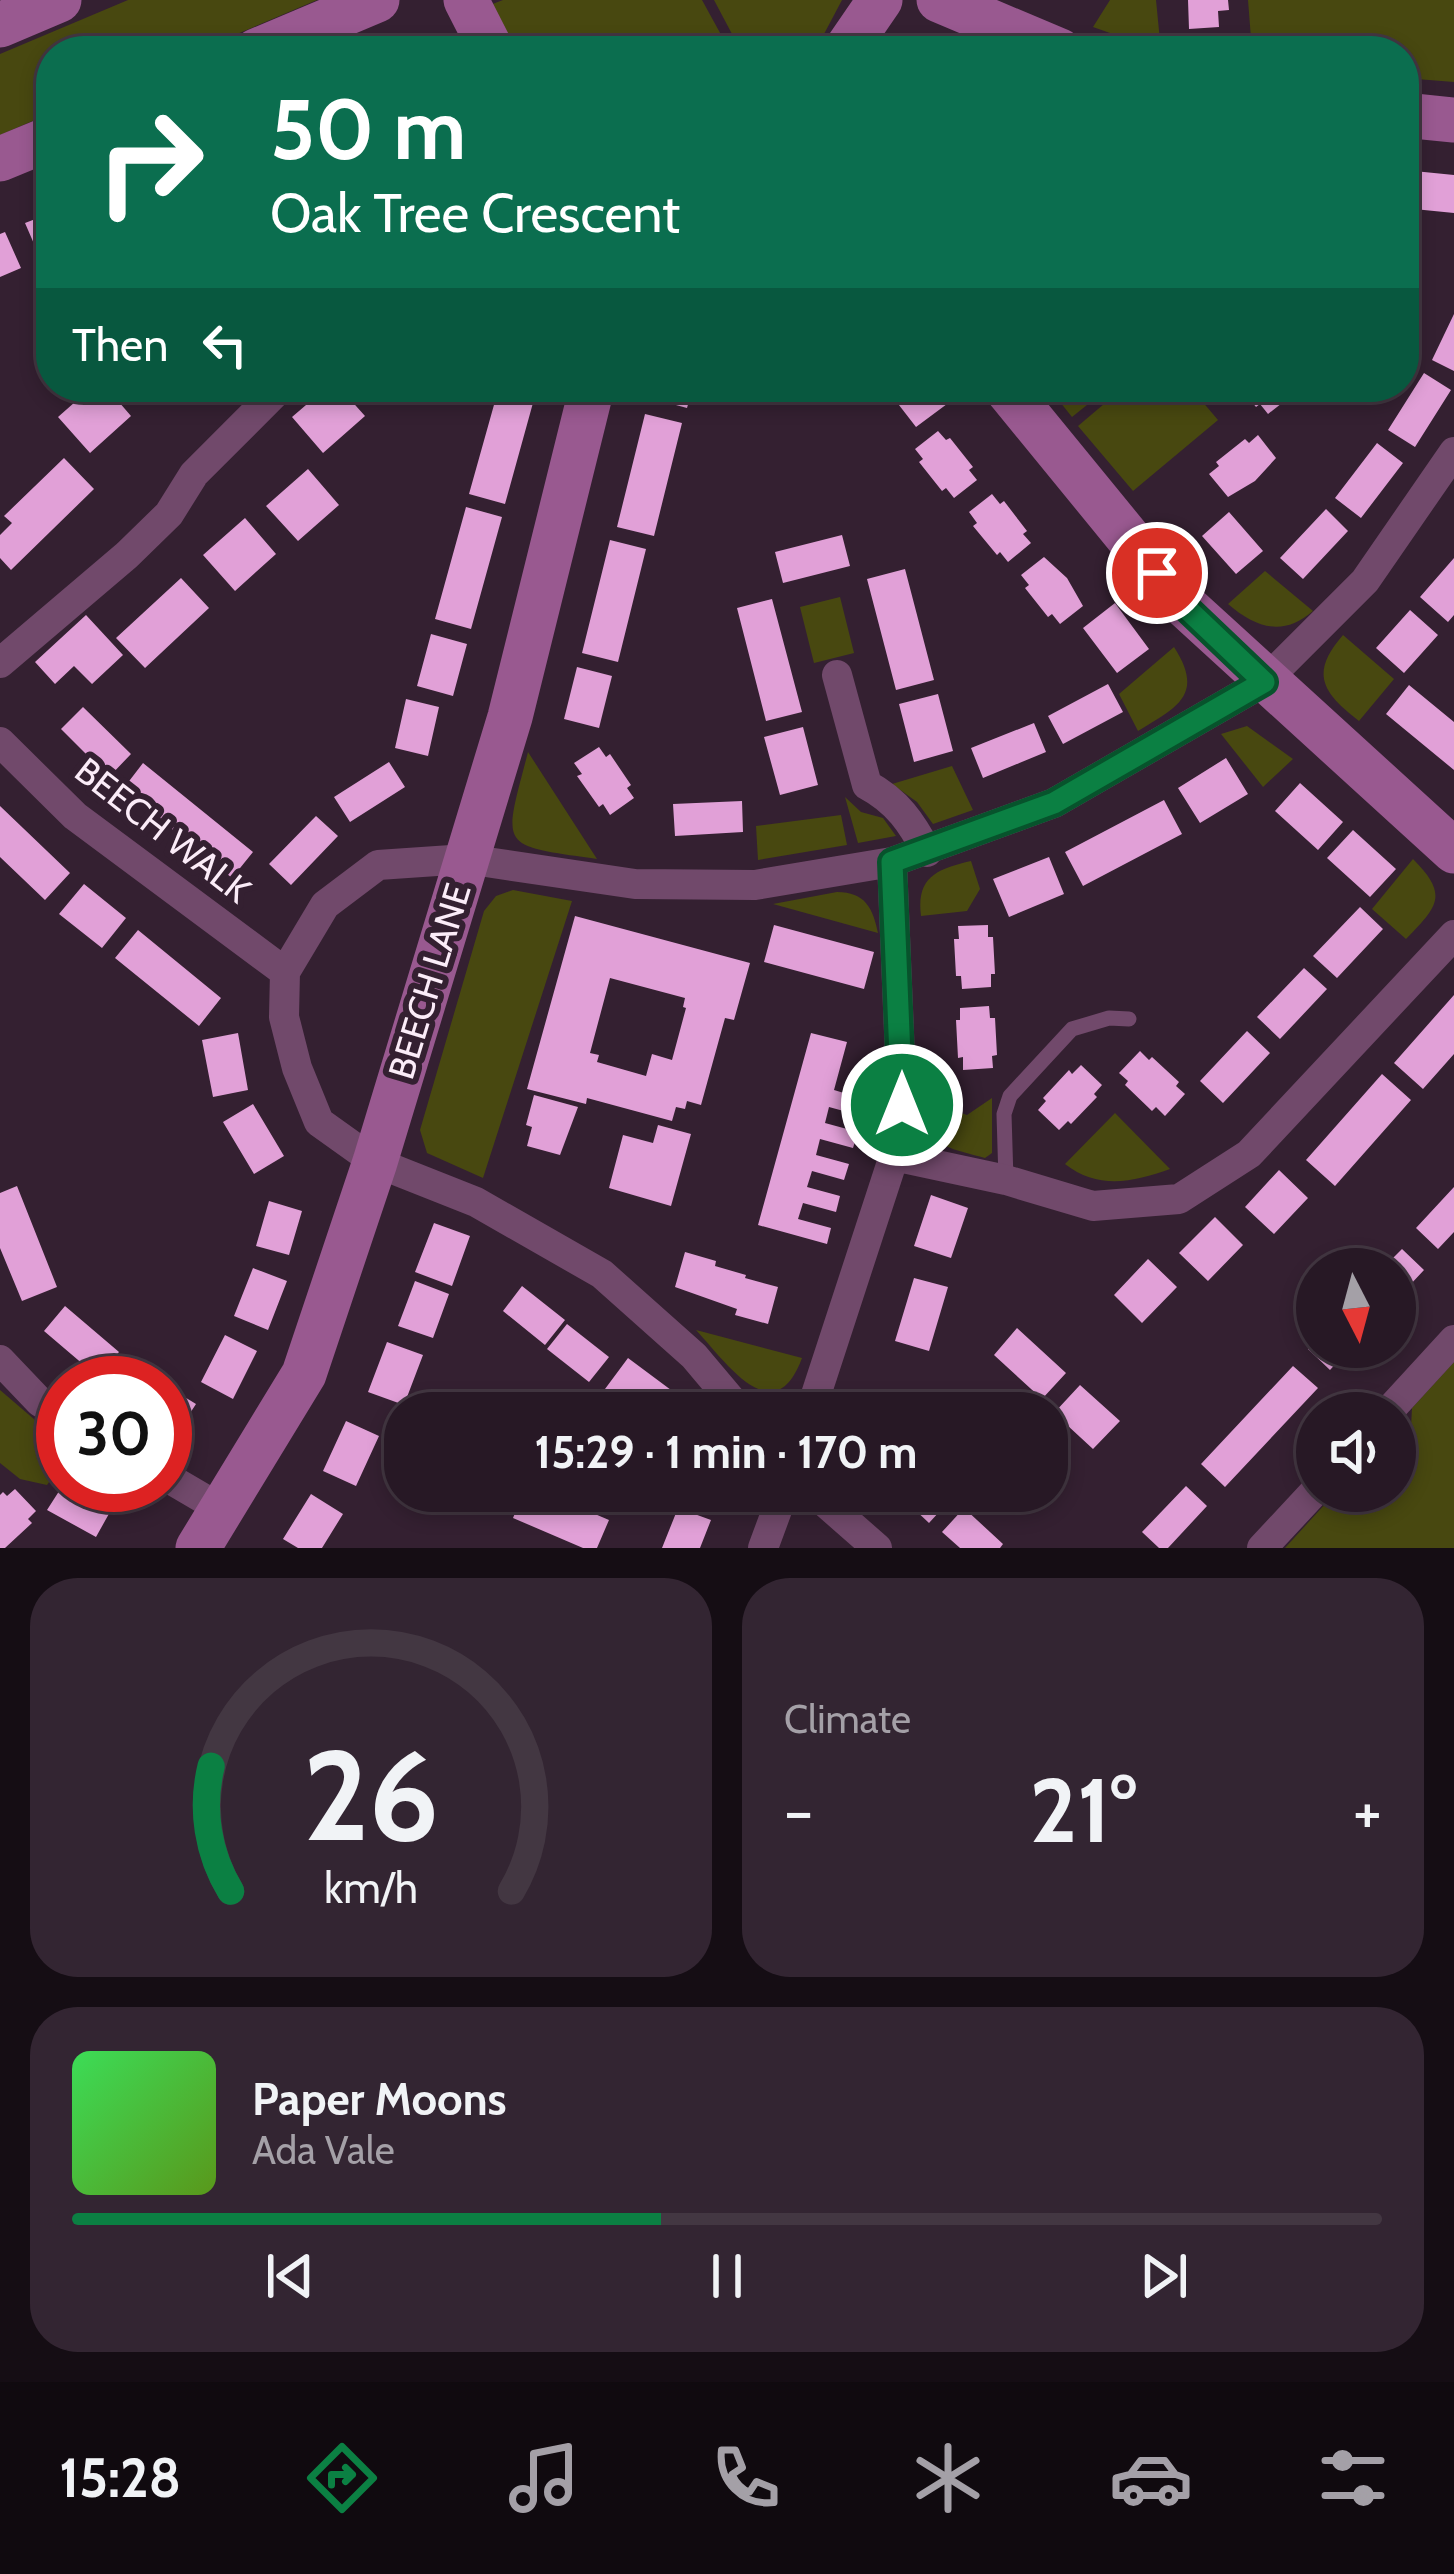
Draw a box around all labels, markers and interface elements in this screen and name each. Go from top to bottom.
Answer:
text: 50 m [270,78,466,180]
icon: right [72,84,228,240]
text: Oak Tree Crescent [270,180,680,246]
icon: left [192,312,258,378]
text: Then [72,318,168,372]
pin [1106,522,1208,624]
icon: arrive [1124,540,1190,606]
street label: BEECH WALK [67,748,260,912]
street label: BEECH LANE [378,878,480,1084]
position arrow [839,1042,965,1168]
north arrow [1296,1248,1416,1368]
map controls [1296,1248,1416,1512]
speed limit sign: 30 [36,1356,192,1512]
button: sound [1296,1392,1416,1512]
text: 15:29 · 1 min · 170 m [535,1425,917,1479]
text: Climate [784,1695,911,1743]
text: 26 [303,1720,439,1871]
text: 21° [1030,1755,1136,1865]
text: − [784,1770,813,1851]
text: + [1353,1770,1382,1851]
text: km/h [324,1861,418,1913]
text: Paper Moons [252,2072,507,2126]
text: Ada Vale [252,2126,395,2174]
icon: previous [257,2243,323,2309]
icon: pause [694,2243,760,2309]
icon: next [1131,2243,1197,2309]
icon: directions [300,2436,384,2520]
icon: music [502,2436,586,2520]
icon: phone [704,2436,788,2520]
icon: climate [906,2436,990,2520]
icon: car [1109,2436,1193,2520]
icon: filters [1311,2436,1395,2520]
text: 15:28 [59,2445,181,2511]

